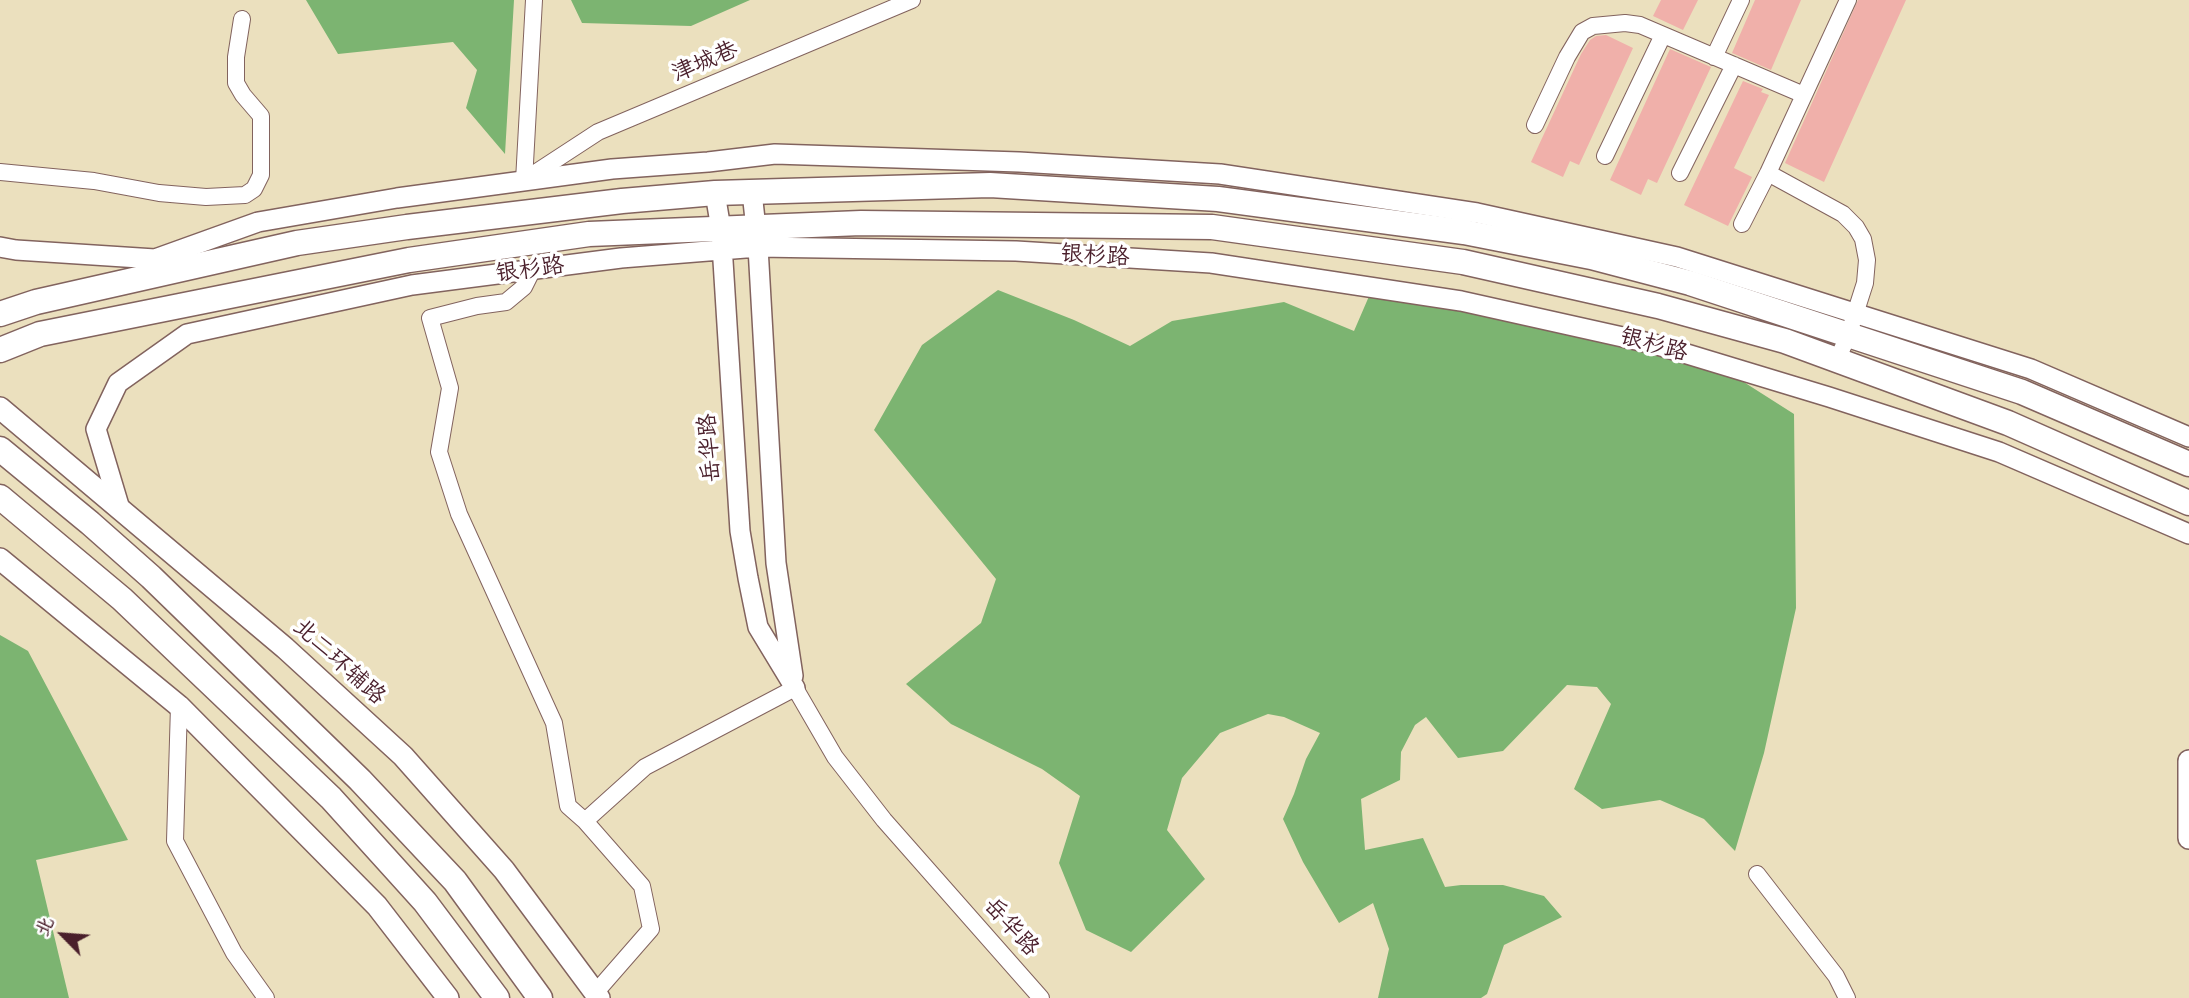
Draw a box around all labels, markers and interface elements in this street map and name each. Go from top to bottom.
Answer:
street label: 津城巷 [668,36,742,88]
street label: 银杉路 [1060,240,1130,272]
street label: 银杉路 [494,252,566,288]
street label: 银杉路 [1617,323,1691,367]
street label: 岳华路 [694,413,726,483]
street label: 北二环辅路 [287,613,391,711]
street label: 岳华路 [978,892,1044,962]
north arrow [28,900,98,970]
text: 北 [28,912,60,940]

